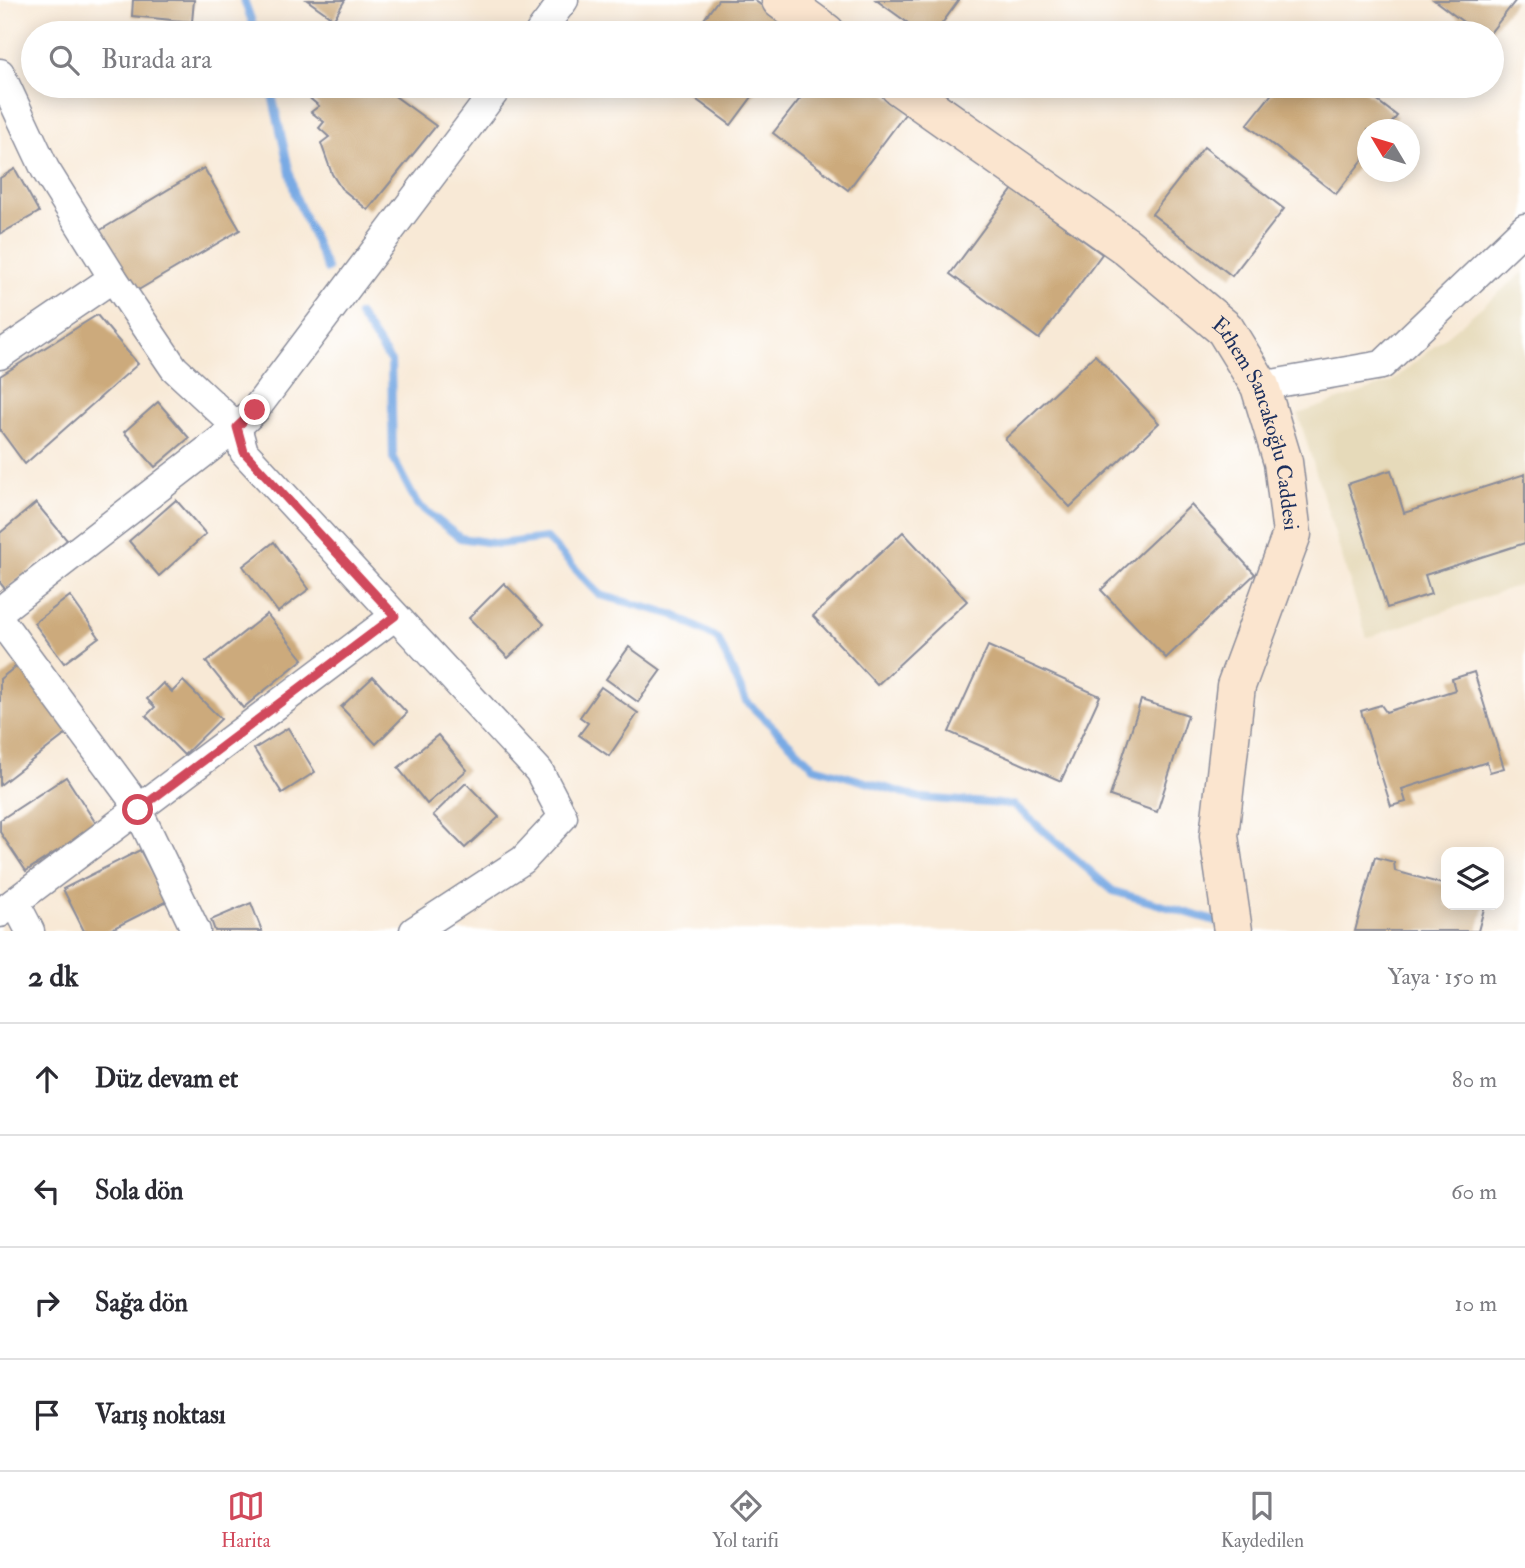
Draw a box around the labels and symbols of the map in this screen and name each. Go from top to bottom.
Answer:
north arrow [1357,119,1420,182]
street label: Ethem Sancakoğlu Caddesi [1207,310,1305,532]
route end [239,394,270,425]
route start [122,794,153,825]

